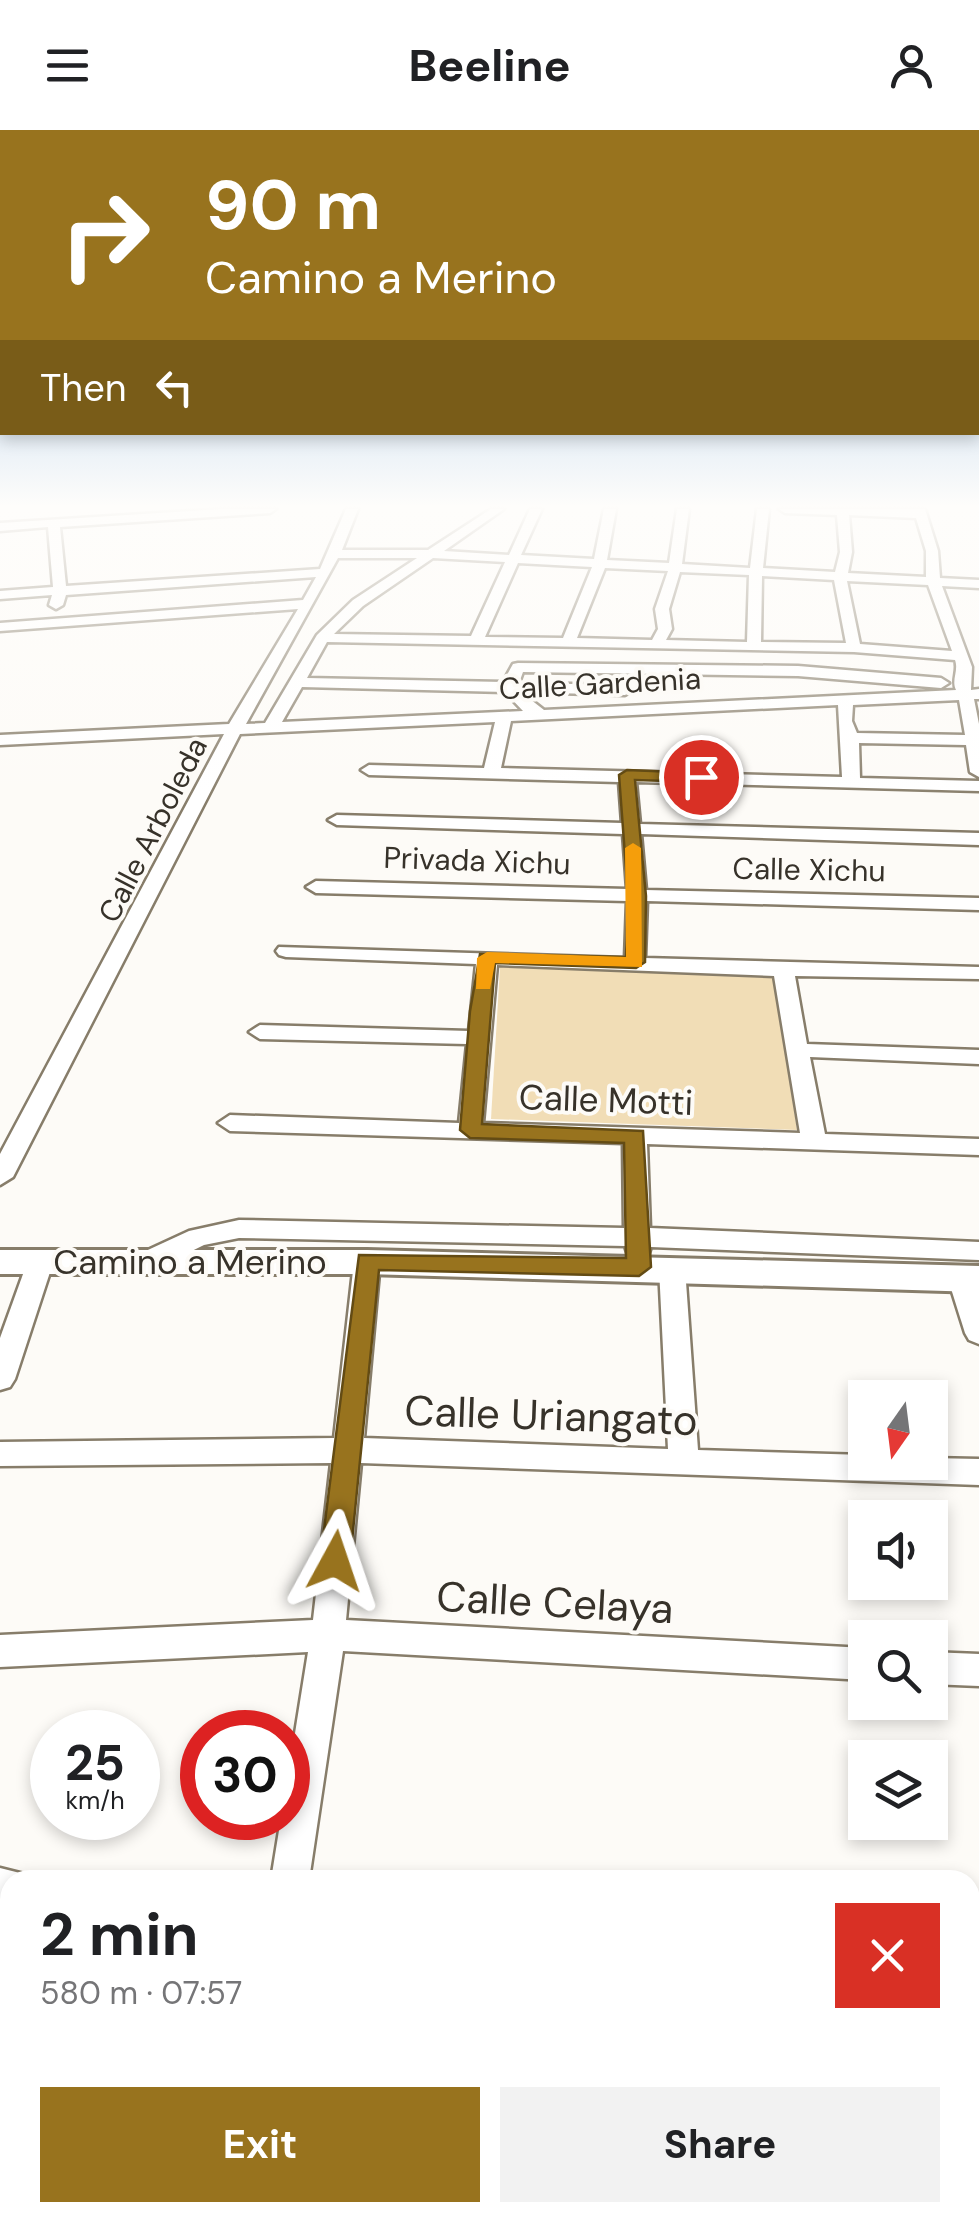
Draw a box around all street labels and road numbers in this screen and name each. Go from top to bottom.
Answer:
street label: Calle Gardenia [498,659,702,708]
street label: Calle Arboleda [89,731,216,929]
street label: Privada Xichu [383,838,571,883]
street label: Calle Xichu [732,849,886,890]
street label: Calle Motti [518,1074,694,1126]
street label: Camino a Merino [53,1239,327,1285]
street label: Calle Uriangato [403,1383,699,1448]
street label: Calle Celaya [435,1569,675,1636]

